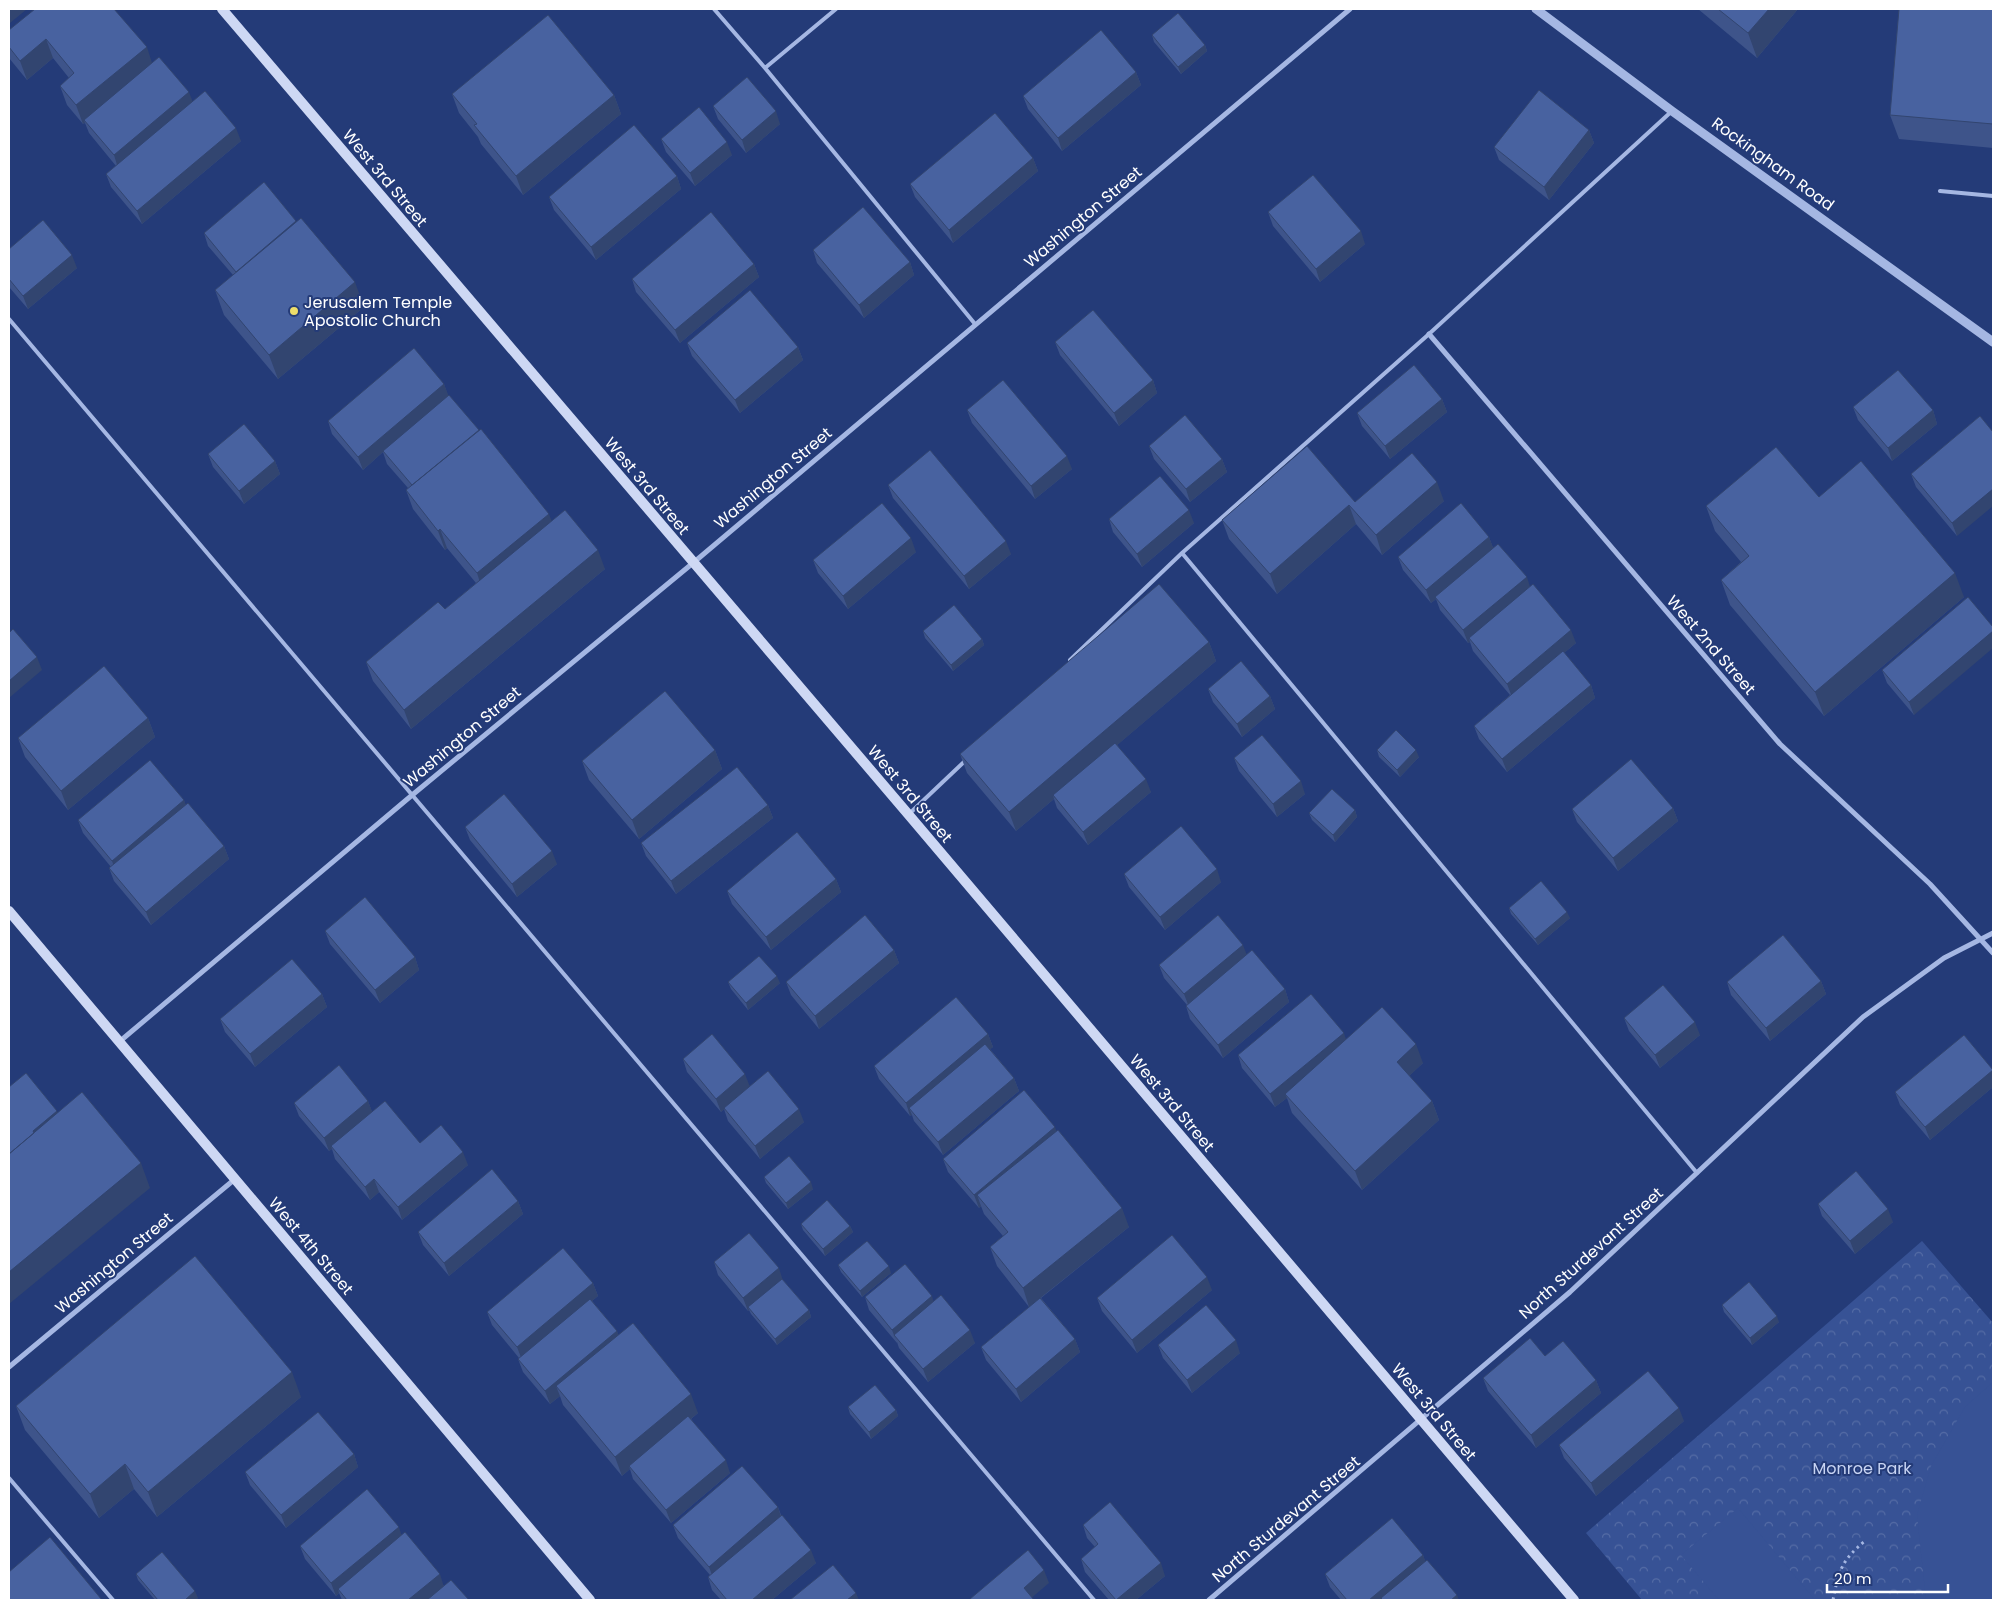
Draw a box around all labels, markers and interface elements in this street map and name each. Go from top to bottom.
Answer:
street label: Rockingham Road [1707,112,1839,216]
street label: West 3rd Street [337,124,433,232]
street label: Washington Street [1019,161,1147,273]
place label: Jerusalem Temple Apostolic Church [304,291,452,332]
marker: Jerusalem Temple Apostolic Church [288,305,300,317]
street label: Washington Street [709,422,837,534]
street label: West 3rd Street [599,432,695,540]
street label: West 2nd Street [1661,590,1761,700]
street label: Washington Street [398,681,526,793]
street label: West 3rd Street [862,740,958,848]
street label: West 3rd Street [1124,1049,1220,1157]
street label: North Sturdevant Street [1514,1182,1668,1324]
street label: West 4th Street [263,1192,359,1300]
street label: Washington Street [50,1207,178,1319]
street label: West 3rd Street [1386,1358,1482,1466]
street label: North Sturdevant Street [1207,1450,1365,1588]
park label: Monroe Park [1813,1457,1912,1480]
scale bar [1827,1562,1948,1594]
text: 20 m [1834,1568,1872,1589]

